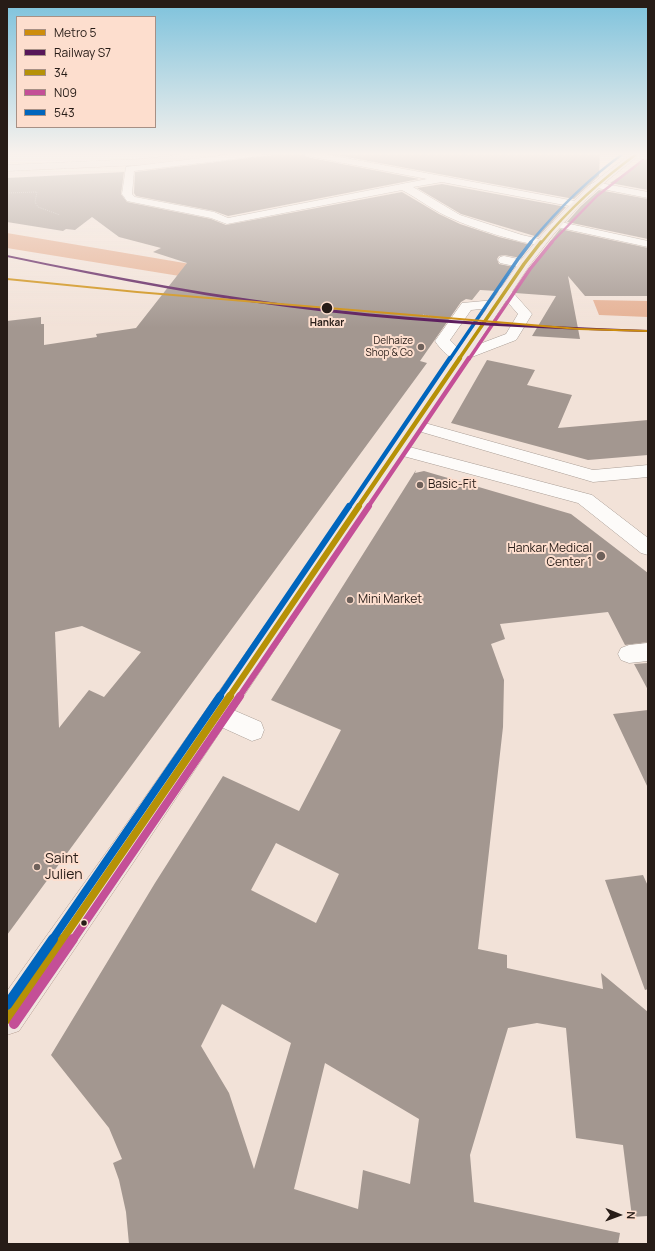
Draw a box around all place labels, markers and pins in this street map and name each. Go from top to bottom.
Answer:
marker: Hankar [320,301,334,315]
place label: Hankar [310,317,344,329]
place label: Delhaize Shop & Go [366,335,413,358]
marker: Delhaize Shop & Go [416,342,426,352]
place label: Basic-Fit [428,478,476,492]
marker: Basic-Fit [415,480,425,490]
place label: Hankar Medical Center 1 [508,542,592,570]
marker: Hankar Medical Center 1 [595,550,607,562]
place label: Mini Market [358,593,422,607]
marker: Mini Market [345,595,355,605]
place label: Saint Julien [45,851,83,884]
marker: Saint Julien [32,862,42,872]
unlabelled marker [79,918,89,928]

